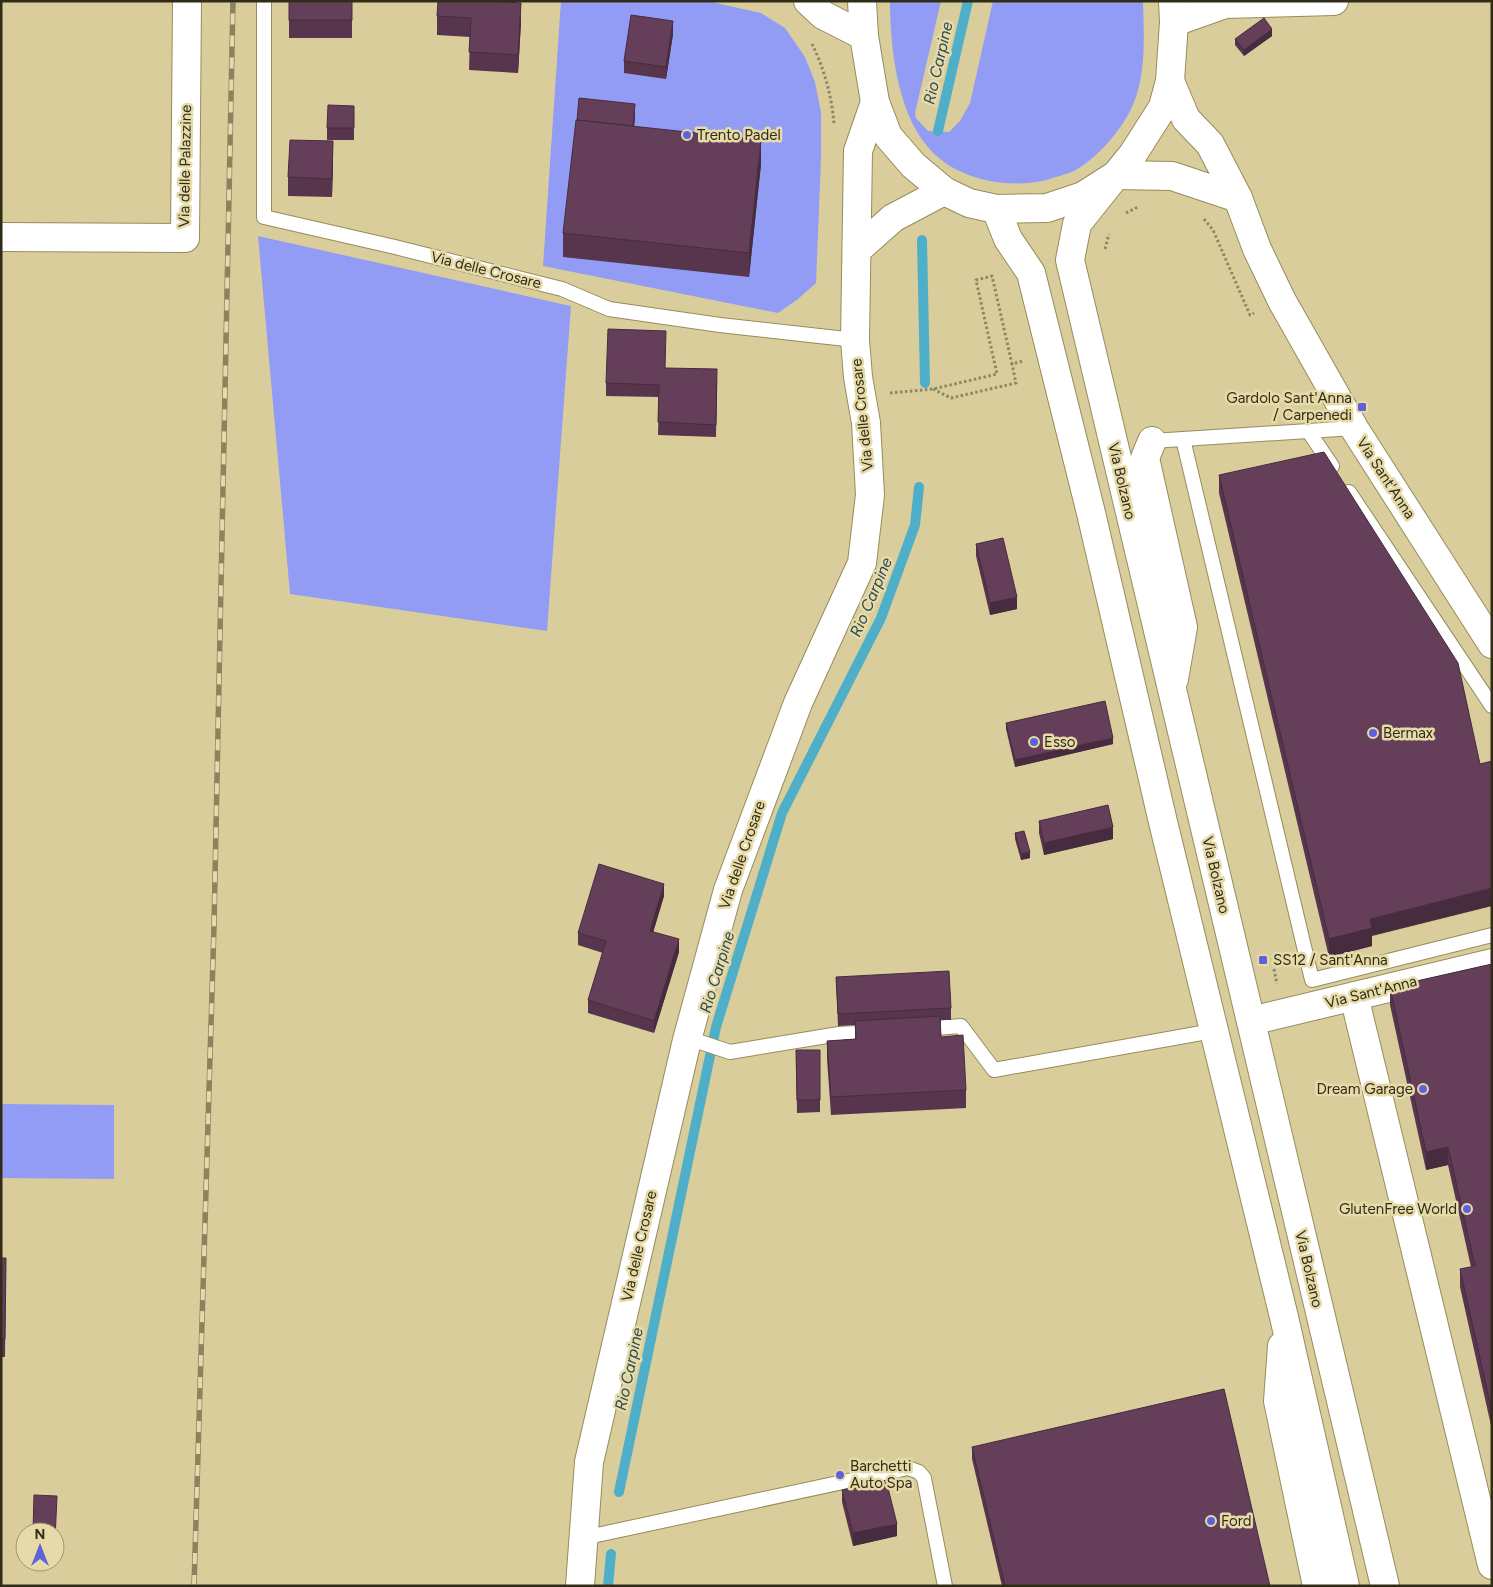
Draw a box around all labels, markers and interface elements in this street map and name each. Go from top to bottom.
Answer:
water label: Rio Carpine [919,20,957,106]
street label: Via delle Palazzine [175,105,195,227]
place label: Trento Padel [697,126,781,144]
marker: Trento Padel [681,129,693,141]
street label: Via delle Crosare [429,248,543,292]
street label: Via delle Crosare [847,358,877,472]
place label: Gardolo Sant'Anna / Carpenedi [1226,389,1352,424]
marker: Gardolo Sant'Anna / Carpenedi [1356,401,1368,413]
street label: Via Sant'Anna [1353,434,1419,522]
street label: Via Bolzano [1104,441,1140,522]
water label: Rio Carpine [846,554,896,639]
place label: Bermax [1383,724,1433,742]
marker: Bermax [1367,727,1379,739]
place label: Esso [1044,733,1076,751]
marker: Esso [1028,736,1040,748]
street label: Via delle Crosare [715,799,769,911]
street label: Via Bolzano [1198,835,1234,916]
water label: Rio Carpine [696,929,738,1015]
place label: SS12 / Sant'Anna [1273,951,1388,969]
marker: SS12 / Sant'Anna [1257,954,1269,966]
street label: Via Sant'Anna [1323,972,1419,1012]
place label: Dream Garage [1317,1080,1413,1098]
marker: Dream Garage [1417,1083,1429,1095]
street label: Via delle Crosare [617,1189,661,1303]
place label: GlutenFree World [1339,1200,1457,1218]
marker: GlutenFree World [1461,1203,1473,1215]
street label: Via Bolzano [1291,1229,1327,1310]
water label: Rio Carpine [611,1326,647,1412]
place label: Barchetti Auto Spa [850,1457,912,1492]
marker: Barchetti Auto Spa [834,1469,846,1481]
place label: Ford [1221,1512,1252,1530]
marker: Ford [1205,1515,1217,1527]
north arrow [15,1522,65,1572]
text: N [35,1526,45,1543]

